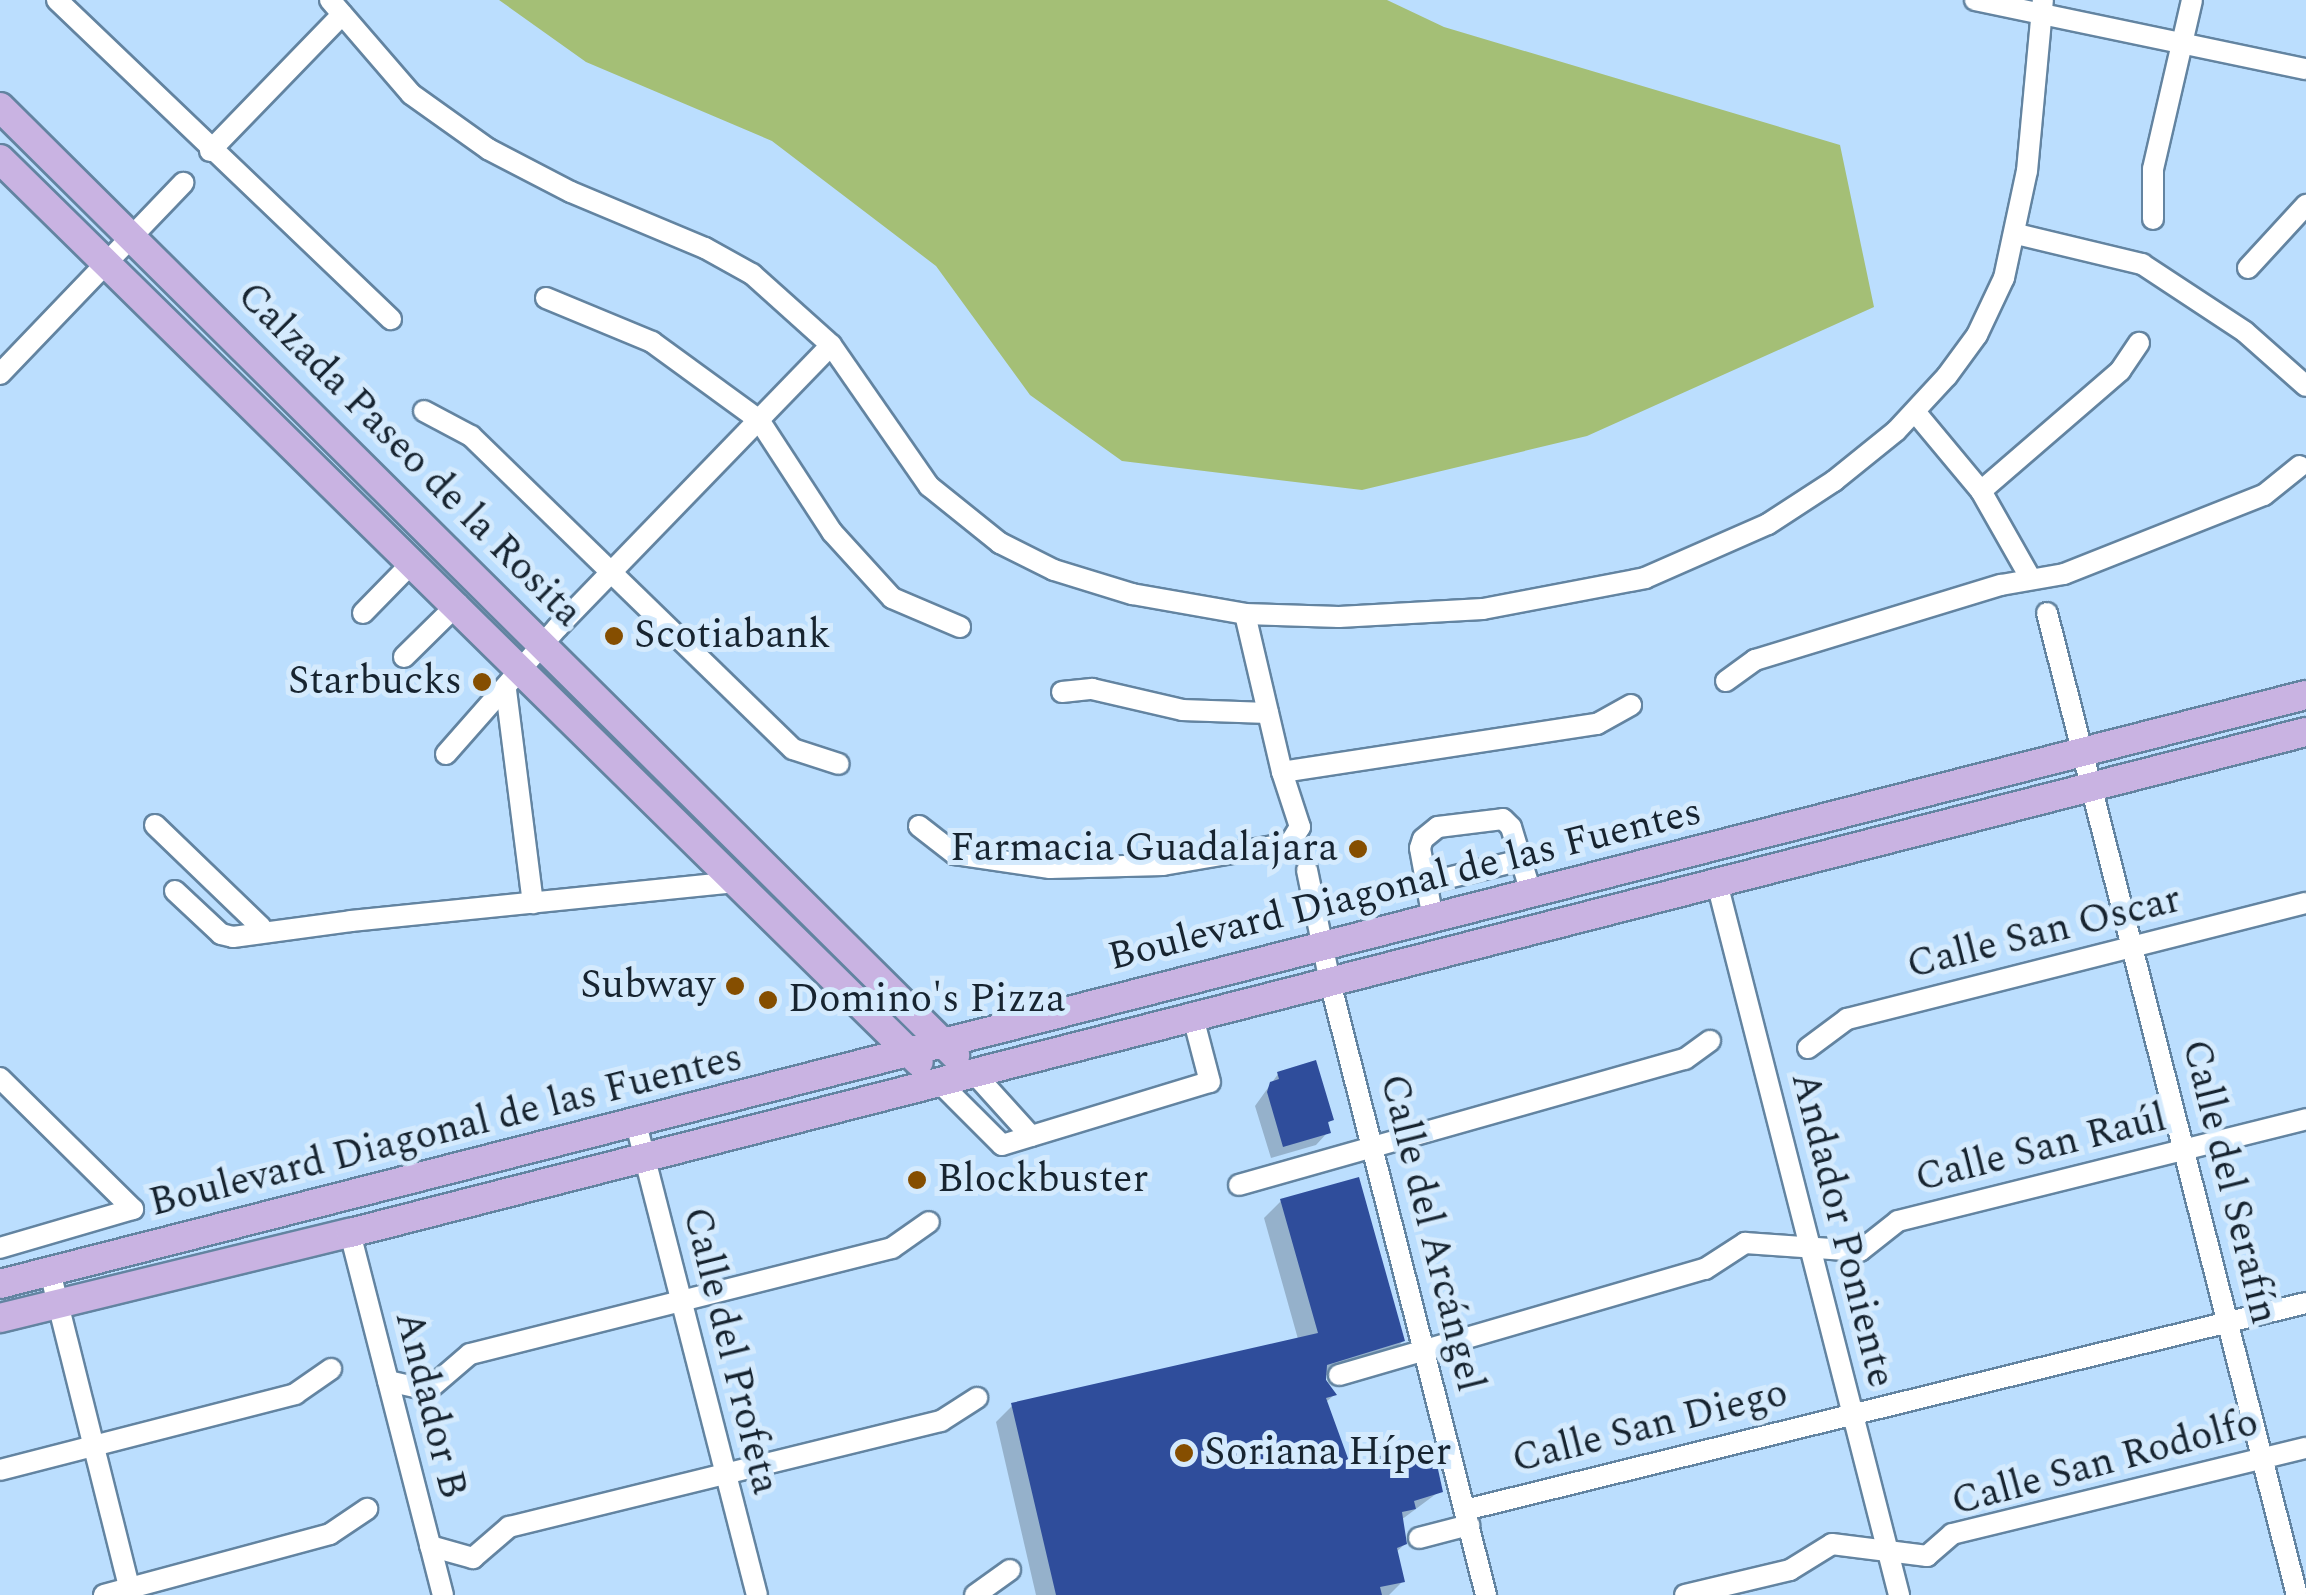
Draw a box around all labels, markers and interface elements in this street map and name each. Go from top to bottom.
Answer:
street label: Calzada Paseo de la Rosita [227,273,591,637]
place label: Scotiabank [634,612,831,660]
marker: Scotiabank [603,625,625,647]
place label: Starbucks [288,658,462,706]
marker: Starbucks [471,671,493,693]
street label: Boulevard Diagonal de las Fuentes [1104,788,1706,982]
place label: Farmacia Guadalajara [950,825,1338,873]
marker: Farmacia Guadalajara [1347,838,1369,860]
street label: Calle San Oscar [1902,876,2186,990]
place label: Subway [580,962,715,1010]
marker: Subway [724,975,746,997]
place label: Domino's Pizza [788,976,1066,1024]
marker: Domino's Pizza [757,989,779,1011]
street label: Boulevard Diagonal de las Fuentes [145,1034,747,1228]
street label: Calle del Serafín [2171,1035,2287,1329]
street label: Andador Poniente [1780,1067,1904,1393]
street label: Calle del Arcángel [1368,1070,1494,1396]
street label: Calle San Raúl [1911,1095,2171,1203]
place label: Blockbuster [937,1156,1148,1204]
marker: Blockbuster [906,1169,928,1191]
street label: Calle del Profeta [671,1203,789,1499]
street label: Andador B [384,1306,476,1504]
street label: Calle San Diego [1507,1370,1793,1484]
street label: Calle San Rodolfo [1946,1399,2264,1527]
place label: Soriana Híper [1204,1429,1451,1477]
marker: Soriana Híper [1173,1442,1195,1464]

